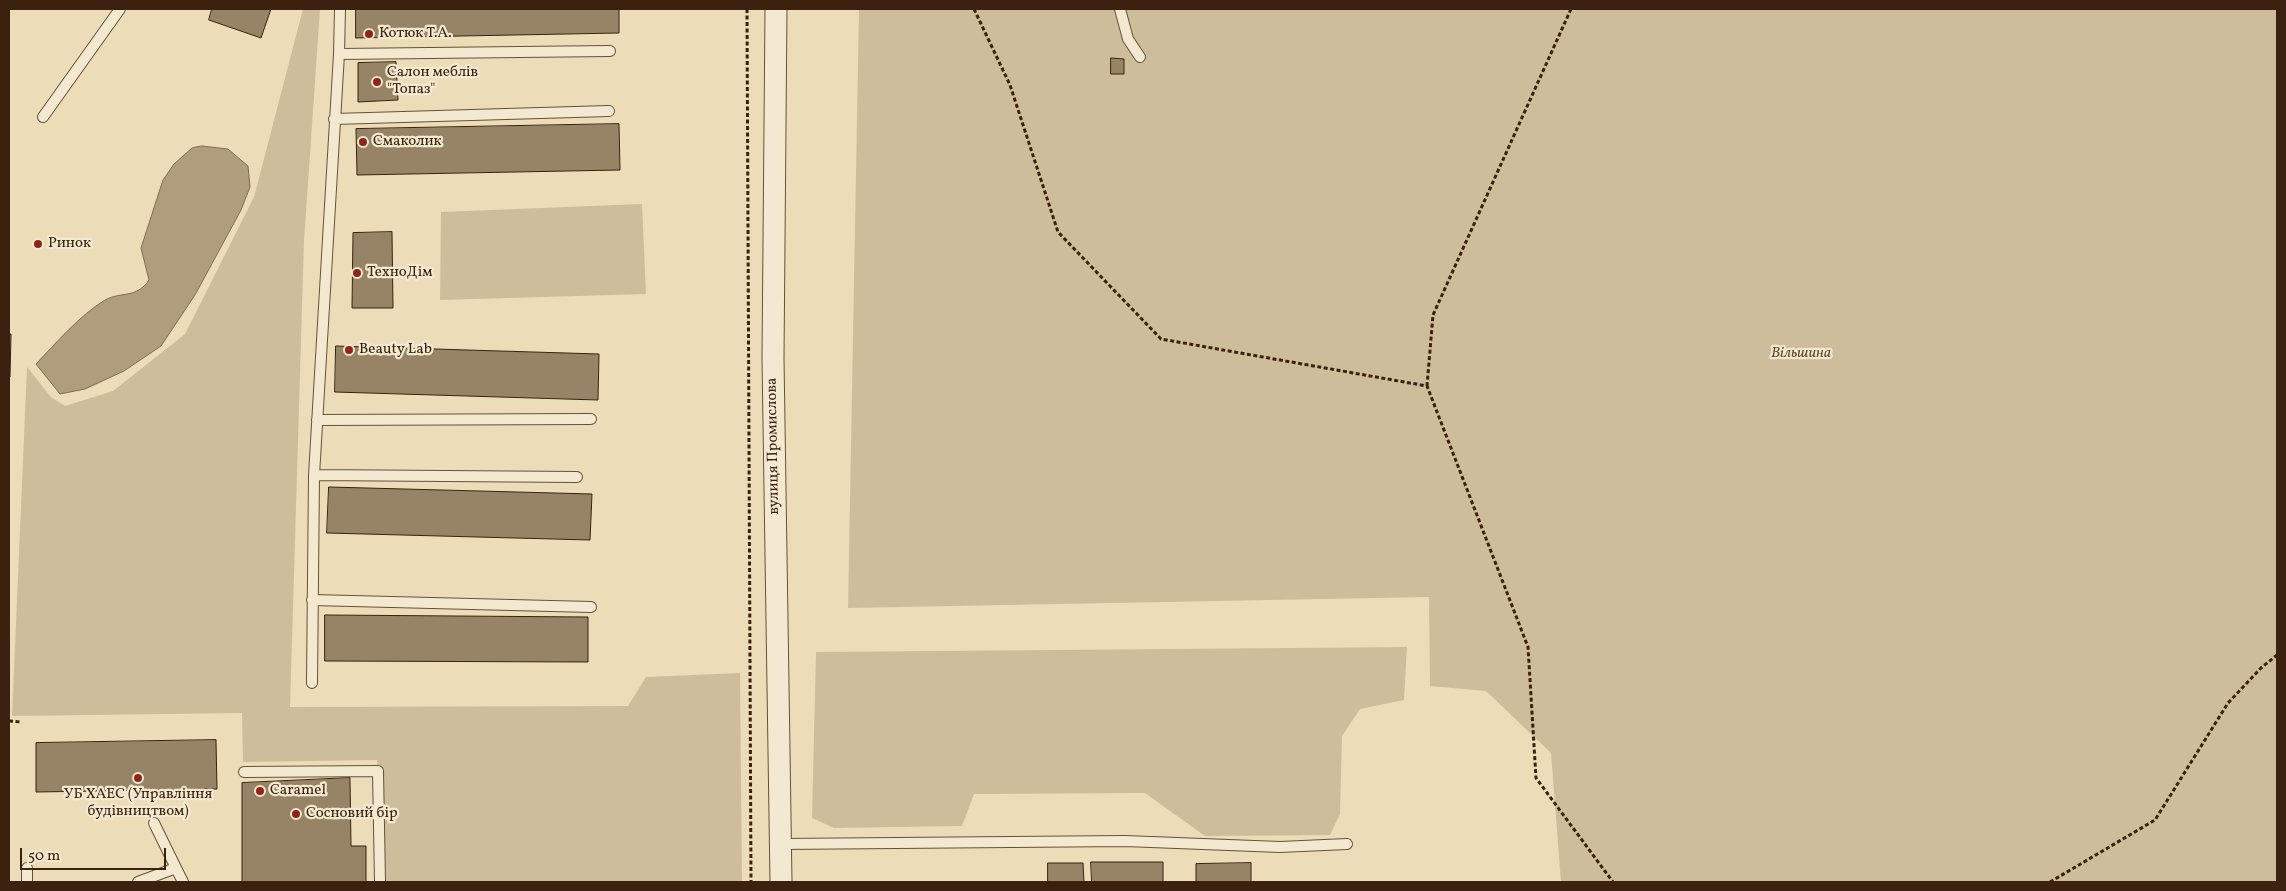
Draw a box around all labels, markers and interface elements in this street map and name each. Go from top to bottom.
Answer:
place label: Котюк Т.А. [379,25,452,43]
marker: Котюк Т.А. [363,28,375,40]
place label: Салон меблів "Топаз" [387,64,478,99]
marker: Салон меблів "Топаз" [371,76,383,88]
place label: Смаколик [373,133,442,151]
marker: Смаколик [357,136,369,148]
place label: Ринок [48,235,91,253]
marker: Ринок [32,238,44,250]
place label: ТехноДім [367,264,432,282]
marker: ТехноДім [351,267,363,279]
place label: Beauty Lab [359,341,432,359]
marker: Beauty Lab [343,344,355,356]
park label: Вільшина [1771,345,1831,363]
street label: вулиця Промислова [764,377,784,515]
marker: УБ ХАЕС (Управління будівництвом) [132,772,144,784]
place label: Caramel [270,782,326,800]
marker: Caramel [254,785,266,797]
place label: УБ ХАЕС (Управління будівництвом) [64,786,212,821]
place label: Сосновий бір [306,805,398,823]
marker: Сосновий бір [290,808,302,820]
scale bar [22,838,169,870]
text: 50 m [28,846,60,867]

